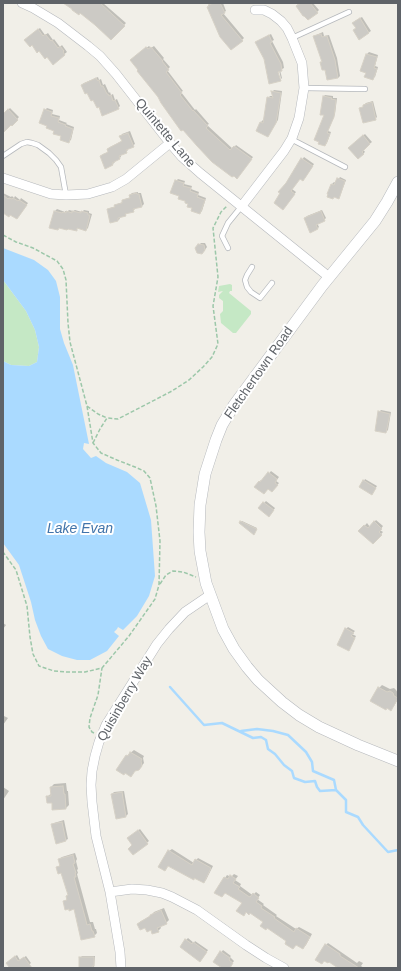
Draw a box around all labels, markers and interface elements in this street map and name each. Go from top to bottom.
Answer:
street label: Quintette Lane [132,95,198,171]
street label: Fletchertown Road [221,324,297,422]
water label: Lake Evan [47,521,113,537]
street label: Quisinberry Way [94,654,156,744]

